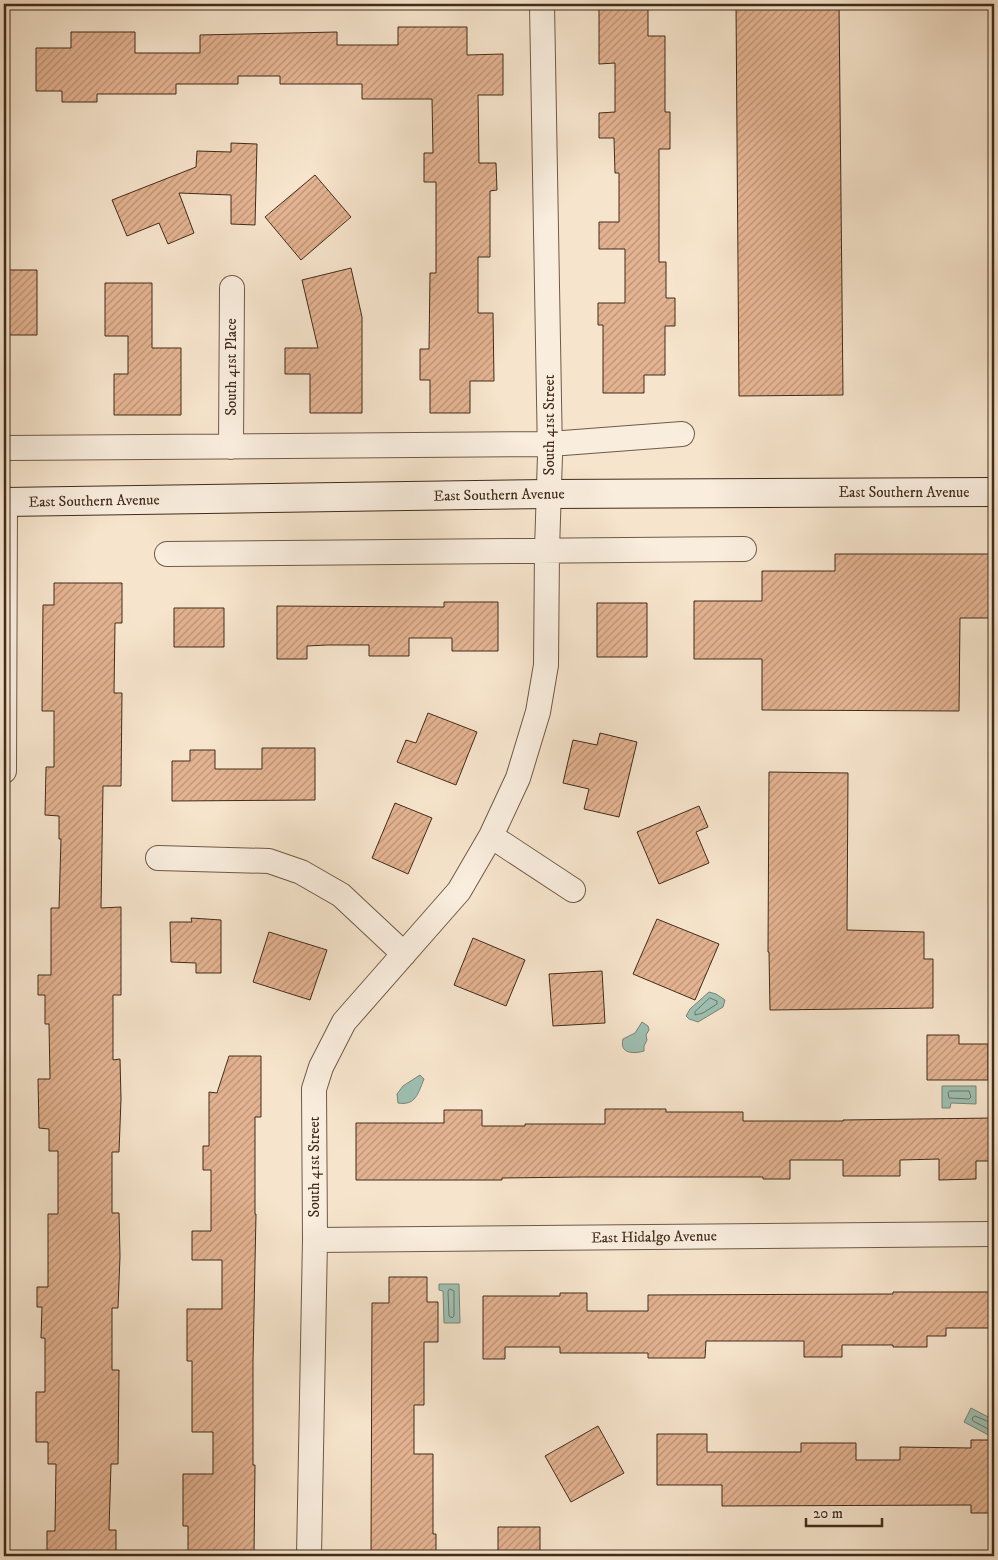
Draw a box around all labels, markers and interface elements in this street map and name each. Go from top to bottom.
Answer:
street label: South 41st Place [222,318,241,416]
street label: South 41st Street [540,374,559,475]
street label: East Southern Avenue [838,483,970,502]
street label: East Southern Avenue [433,484,565,506]
street label: East Southern Avenue [28,490,160,512]
street label: South 41st Street [305,1116,324,1217]
street label: East Hidalgo Avenue [591,1226,717,1248]
scale bar [806,1495,882,1527]
text: 20 m [813,1504,843,1523]

